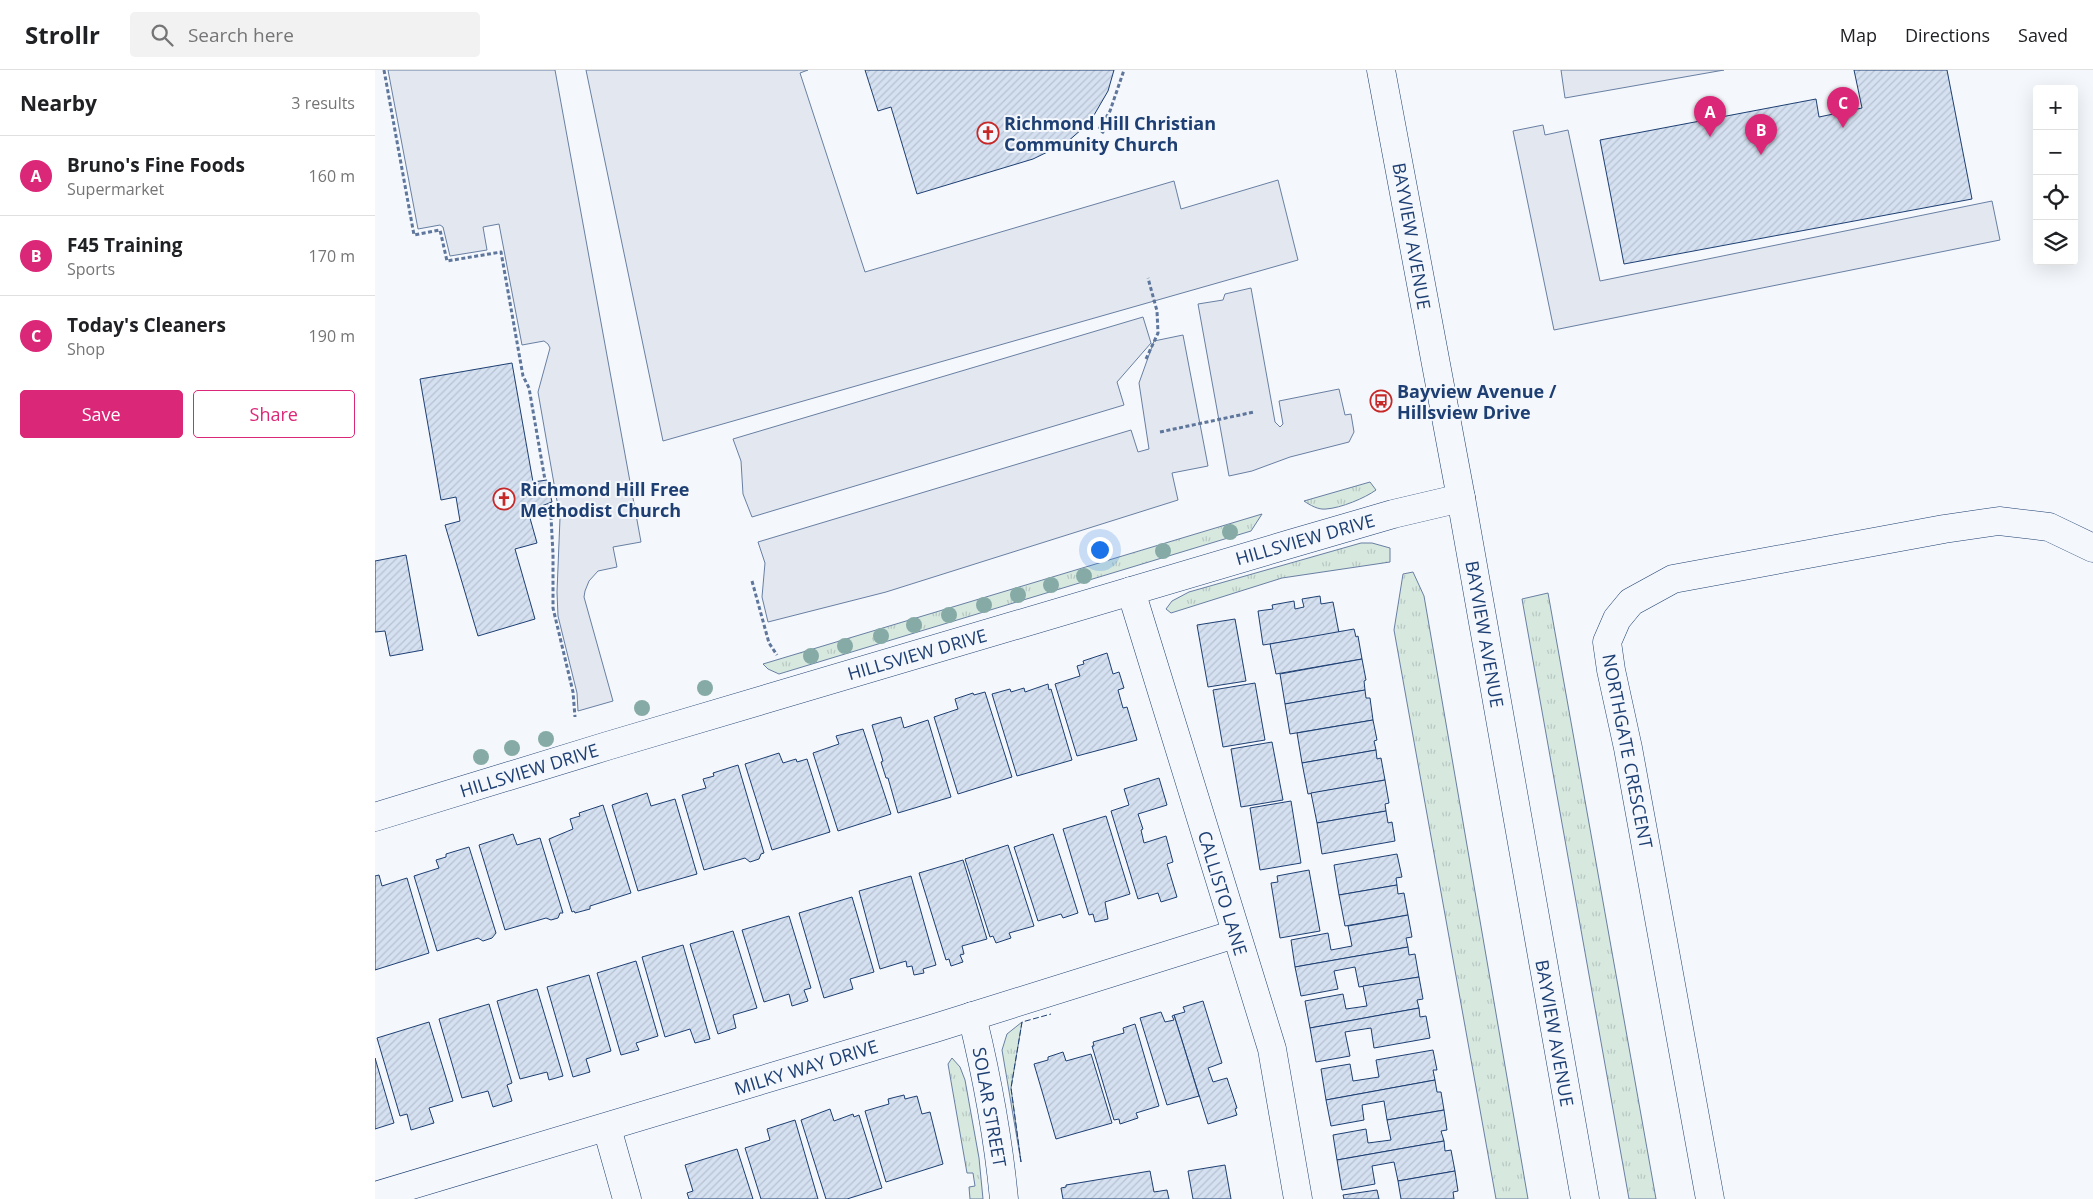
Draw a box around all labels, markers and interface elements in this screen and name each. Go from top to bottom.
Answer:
search box [130,12,480,57]
text: Strollr [25,18,100,51]
icon: search [148,21,176,49]
text: Search here [188,22,294,48]
text: Map [1840,23,1877,47]
text: Directions [1905,23,1990,47]
text: Saved [2018,23,2068,47]
map controls [2033,85,2078,265]
button: + [2033,85,2078,130]
pin: C [1827,87,1859,128]
text: Nearby [20,89,97,117]
text: 3 results [291,92,355,114]
pin: A [1694,96,1726,137]
place label: Richmond Hill Christian Community Church [1004,111,1216,156]
pin: B [1745,114,1777,155]
church icon: Richmond Hill Christian Community Church [976,121,1000,145]
button: − [2033,130,2078,175]
text: Bruno's Fine Foods [67,152,245,178]
street label: BAYVIEW AVENUE [1387,161,1437,311]
text: A [30,165,42,187]
text: 160 m [309,165,355,187]
button: locate [2033,175,2078,220]
text: Supermarket [67,178,164,200]
button: layers [2033,220,2078,265]
text: F45 Training [67,232,183,258]
text: B [31,245,41,267]
text: 170 m [309,245,355,267]
text: Sports [67,258,115,280]
text: Today's Cleaners [67,312,226,338]
text: C [31,325,41,347]
text: 190 m [309,325,355,347]
text: Shop [67,338,105,360]
place label: Bayview Avenue / Hillsview Drive [1397,379,1557,424]
bus stop icon: Bayview Avenue / Hillsview Drive [1369,389,1393,413]
button: Save [20,390,183,438]
button: Share [193,390,355,438]
place label: Richmond Hill Free Methodist Church [520,477,689,522]
church icon: Richmond Hill Free Methodist Church [492,487,516,511]
street label: HILLSVIEW DRIVE [1233,508,1377,570]
your location [1087,537,1113,563]
street label: BAYVIEW AVENUE [1460,559,1510,709]
street label: HILLSVIEW DRIVE [845,623,989,685]
street label: NORTHGATE CRESCENT [1597,652,1659,851]
street label: HILLSVIEW DRIVE [457,737,601,803]
street label: CALLISTO LANE [1193,828,1253,958]
street label: BAYVIEW AVENUE [1530,958,1580,1108]
street label: MILKY WAY DRIVE [731,1034,881,1100]
street label: SOLAR STREET [968,1045,1012,1169]

